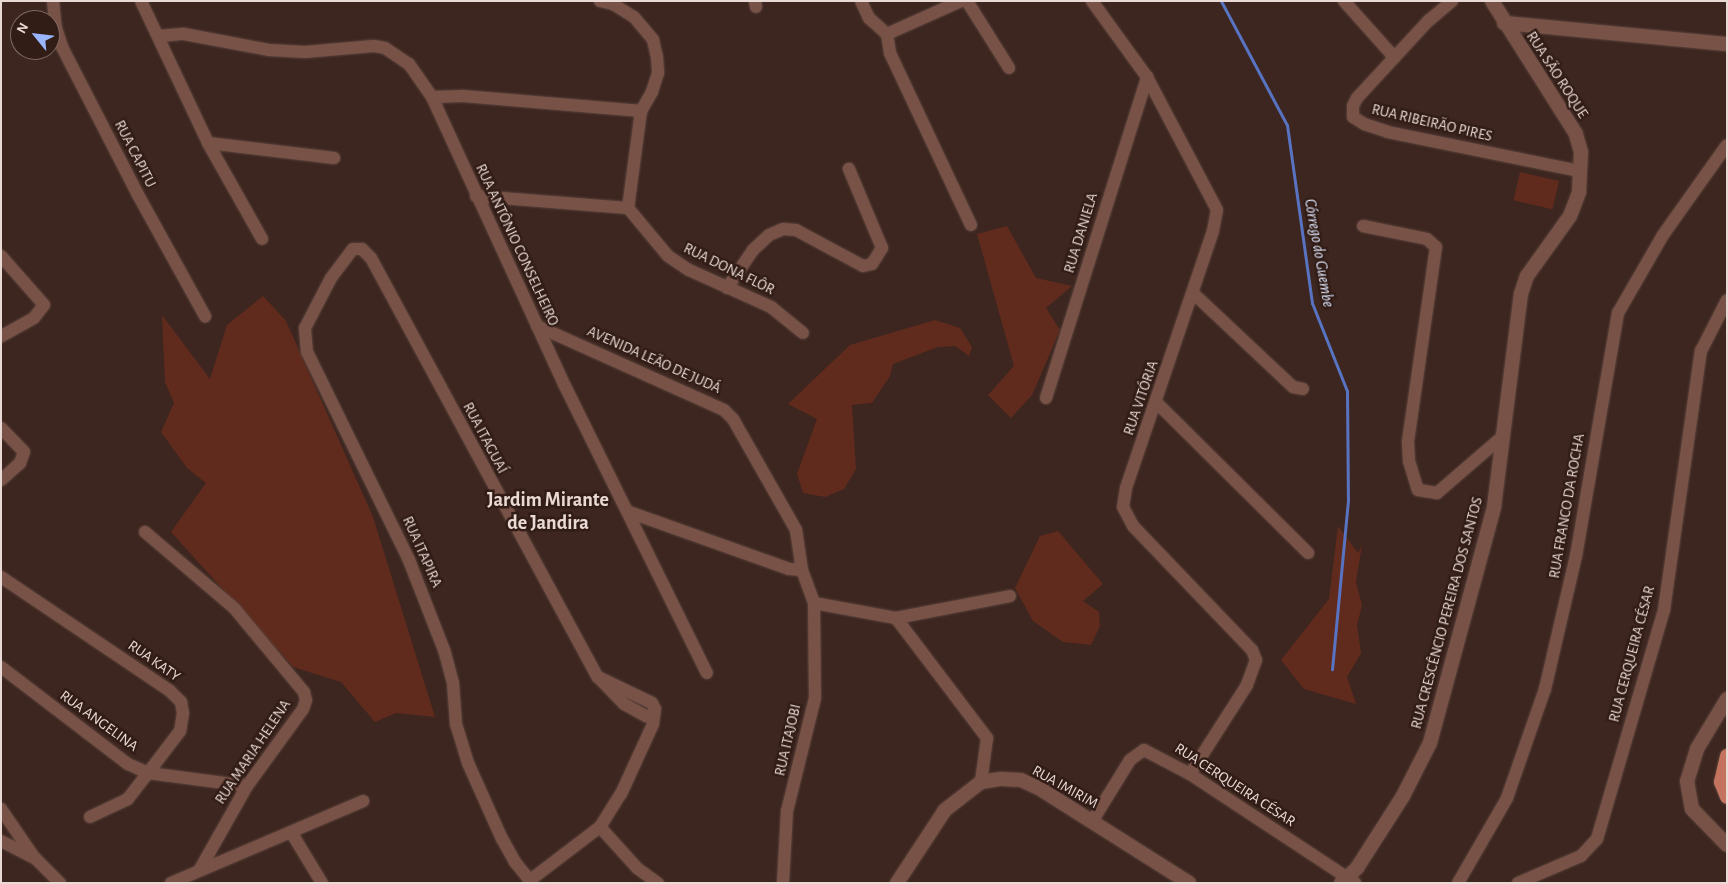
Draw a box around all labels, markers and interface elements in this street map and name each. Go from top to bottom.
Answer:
north arrow [10,10,60,60]
text: N [14,21,31,36]
street label: RUA SÃO ROQUE [1522,28,1592,122]
street label: RUA RIBEIRÃO PIRES [1370,100,1494,146]
street label: RUA CAPITU [110,117,160,191]
street label: RUA ANTÔNIO CONSELHEIRO [472,161,562,329]
street label: RUA DANIELA [1060,191,1102,275]
water label: Córrego do Guembe [1300,197,1338,309]
street label: RUA DONA FLÔR [681,239,777,299]
street label: AVENIDA LEÃO DE JUDÁ [584,322,724,398]
street label: RUA VITÓRIA [1120,358,1162,438]
street label: RUA ITAGUAÍ [459,399,511,477]
street label: RUA FRANCO DA ROCHA [1545,432,1589,580]
district label: Jardim Mirante de Jandira [487,489,609,536]
street label: RUA CRESCÊNCIO PEREIRA DOS SANTOS [1407,495,1487,731]
street label: RUA ITAPIRA [398,514,446,590]
street label: RUA CERQUEIRA CÉSAR [1605,584,1659,724]
street label: RUA KATY [124,637,184,685]
street label: RUA ANGELINA [56,687,142,755]
street label: RUA MARIA HELENA [211,696,295,808]
street label: RUA ITAJOBI [771,702,805,778]
street label: RUA CERQUEIRA CÉSAR [1171,739,1299,831]
street label: RUA IMIRIM [1029,762,1101,812]

